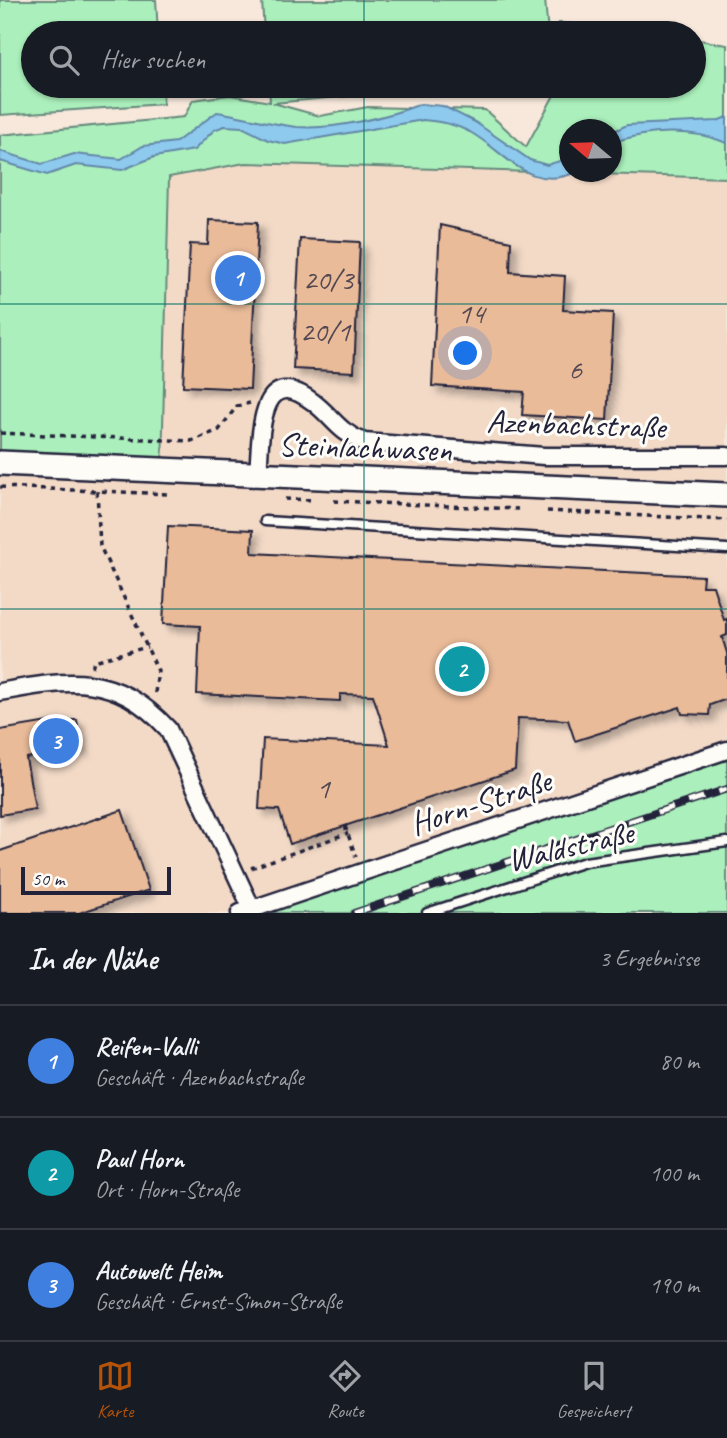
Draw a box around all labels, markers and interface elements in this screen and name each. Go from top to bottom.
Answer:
search box [21,21,706,98]
icon: search [45,41,83,79]
text: Hier suchen [101,43,205,76]
north arrow [559,119,622,182]
pin: 1 [215,252,261,304]
house number: 20/3 [303,260,356,298]
house number: 14 [458,294,487,332]
house number: 20/1 [300,312,352,350]
your location [448,336,482,370]
house number: 6 [568,350,583,388]
street label: Azenbachstraße [486,400,668,448]
street label: Steinlachwasen [278,423,453,471]
pin: 2 [439,643,485,695]
pin: 3 [33,715,79,767]
street label: Horn-Straße [405,759,558,844]
house number: 1 [316,769,331,807]
street label: Waldstraße [503,811,639,881]
scale bar [21,864,172,896]
text: 50 m [32,867,64,891]
text: In der Nähe [28,940,157,978]
text: 3 Ergebnisse [599,944,699,973]
text: Reifen-Valli [95,1030,197,1063]
text: 1 [46,1047,56,1076]
text: 80 m [660,1047,699,1076]
text: Geschäft · Azenbachstraße [95,1063,304,1092]
text: Paul Horn [95,1142,184,1175]
text: 2 [46,1159,56,1188]
text: 100 m [650,1159,699,1188]
text: Ort · Horn-Straße [95,1175,239,1204]
text: Autowelt Heim [95,1254,222,1287]
text: 3 [46,1271,56,1300]
text: 190 m [650,1271,699,1300]
text: Geschäft · Ernst-Simon-Straße [95,1287,342,1316]
tab: Karte [96,1357,134,1423]
tab: Route [326,1357,364,1423]
tab: Gespeichert [557,1357,631,1423]

